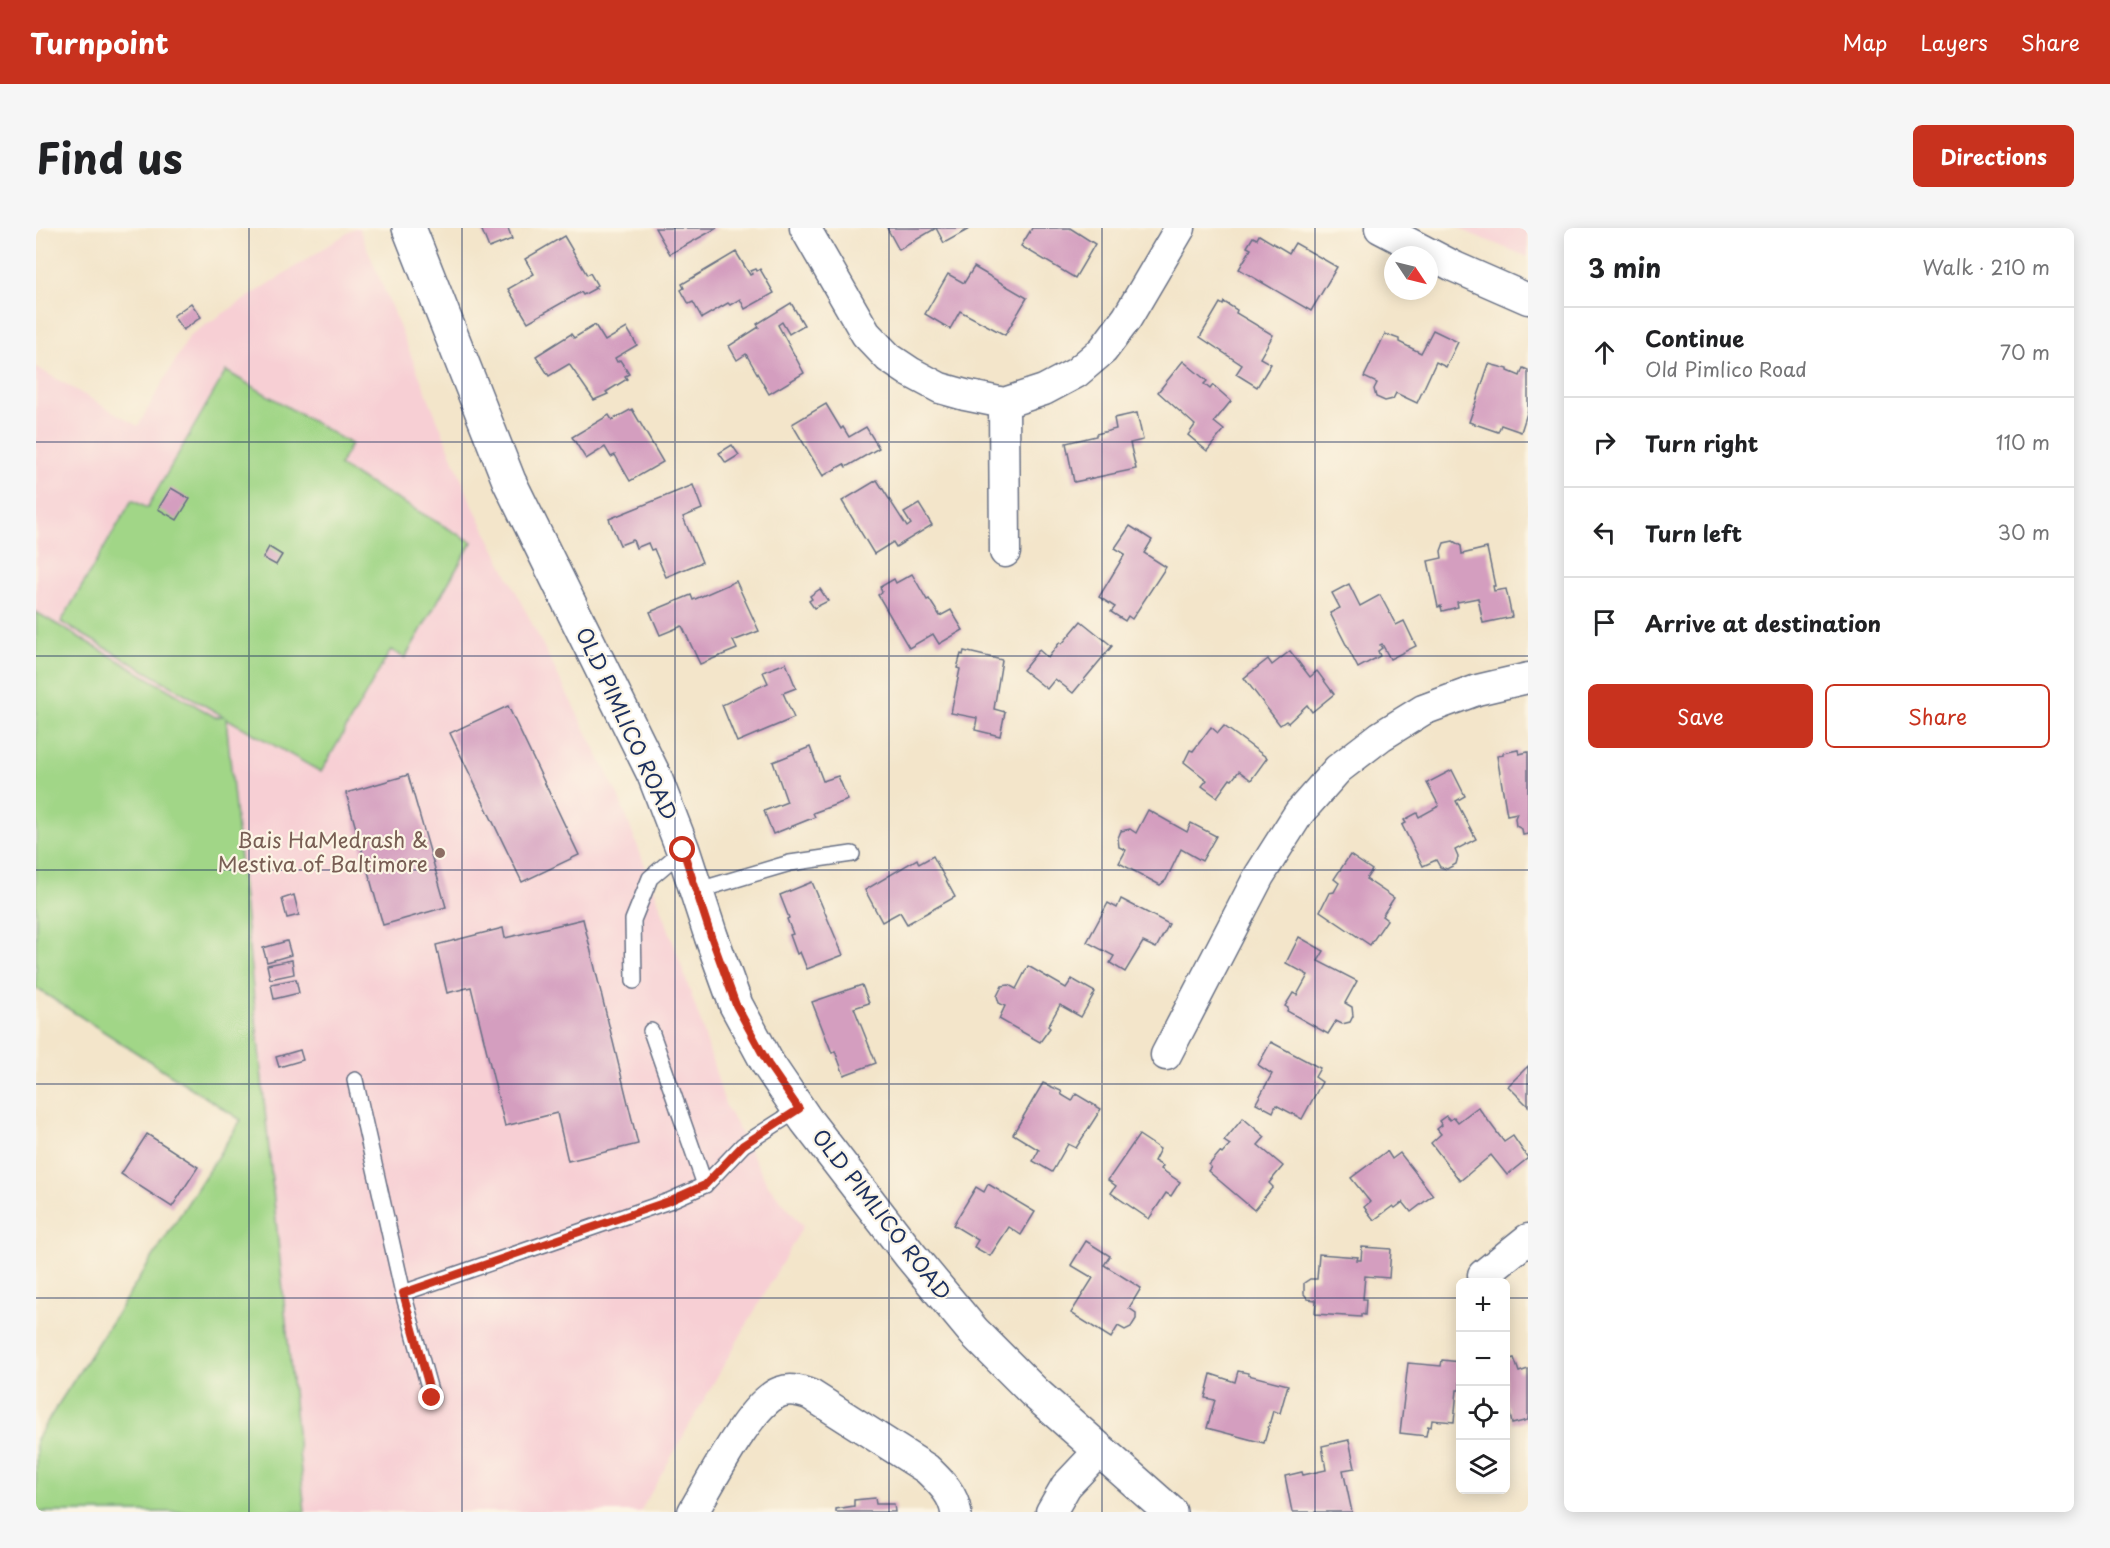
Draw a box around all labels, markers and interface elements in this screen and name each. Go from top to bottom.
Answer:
text: Turnpoint [30,21,169,64]
text: Map [1843,26,1887,58]
text: Layers [1920,26,1988,58]
text: Share [2021,26,2080,58]
text: Find us [36,125,183,188]
button: Directions [1913,125,2074,187]
north arrow [1384,246,1438,300]
text: 3 min [1588,248,1661,287]
text: Walk · 210 m [1923,252,2050,282]
text: Continue [1645,321,1744,354]
icon: ahead [1588,336,1621,369]
text: 70 m [2000,337,2050,367]
text: Old Pimlico Road [1645,354,1807,384]
icon: right [1588,426,1621,459]
text: Turn right [1645,426,1758,459]
text: 110 m [1996,427,2050,457]
icon: left [1588,516,1621,549]
text: Turn left [1645,516,1742,549]
text: 30 m [1997,517,2050,547]
icon: arrive [1588,606,1621,639]
text: Arrive at destination [1645,606,1881,639]
street label: OLD PIMLICO ROAD [569,621,687,825]
button: Save [1588,684,1813,748]
button: Share [1825,684,2050,748]
place label: Bais HaMedrash & Mestiva of Baltimore [217,823,428,879]
route start [669,836,695,862]
marker: Bais HaMedrash & Mestiva of Baltimore [433,846,447,860]
street label: OLD PIMLICO ROAD [805,1121,960,1306]
map controls [1456,1278,1510,1494]
button: + [1456,1278,1510,1332]
button: − [1456,1332,1510,1386]
route end [418,1384,444,1410]
button: locate [1456,1386,1510,1440]
button: layers [1456,1440,1510,1494]

